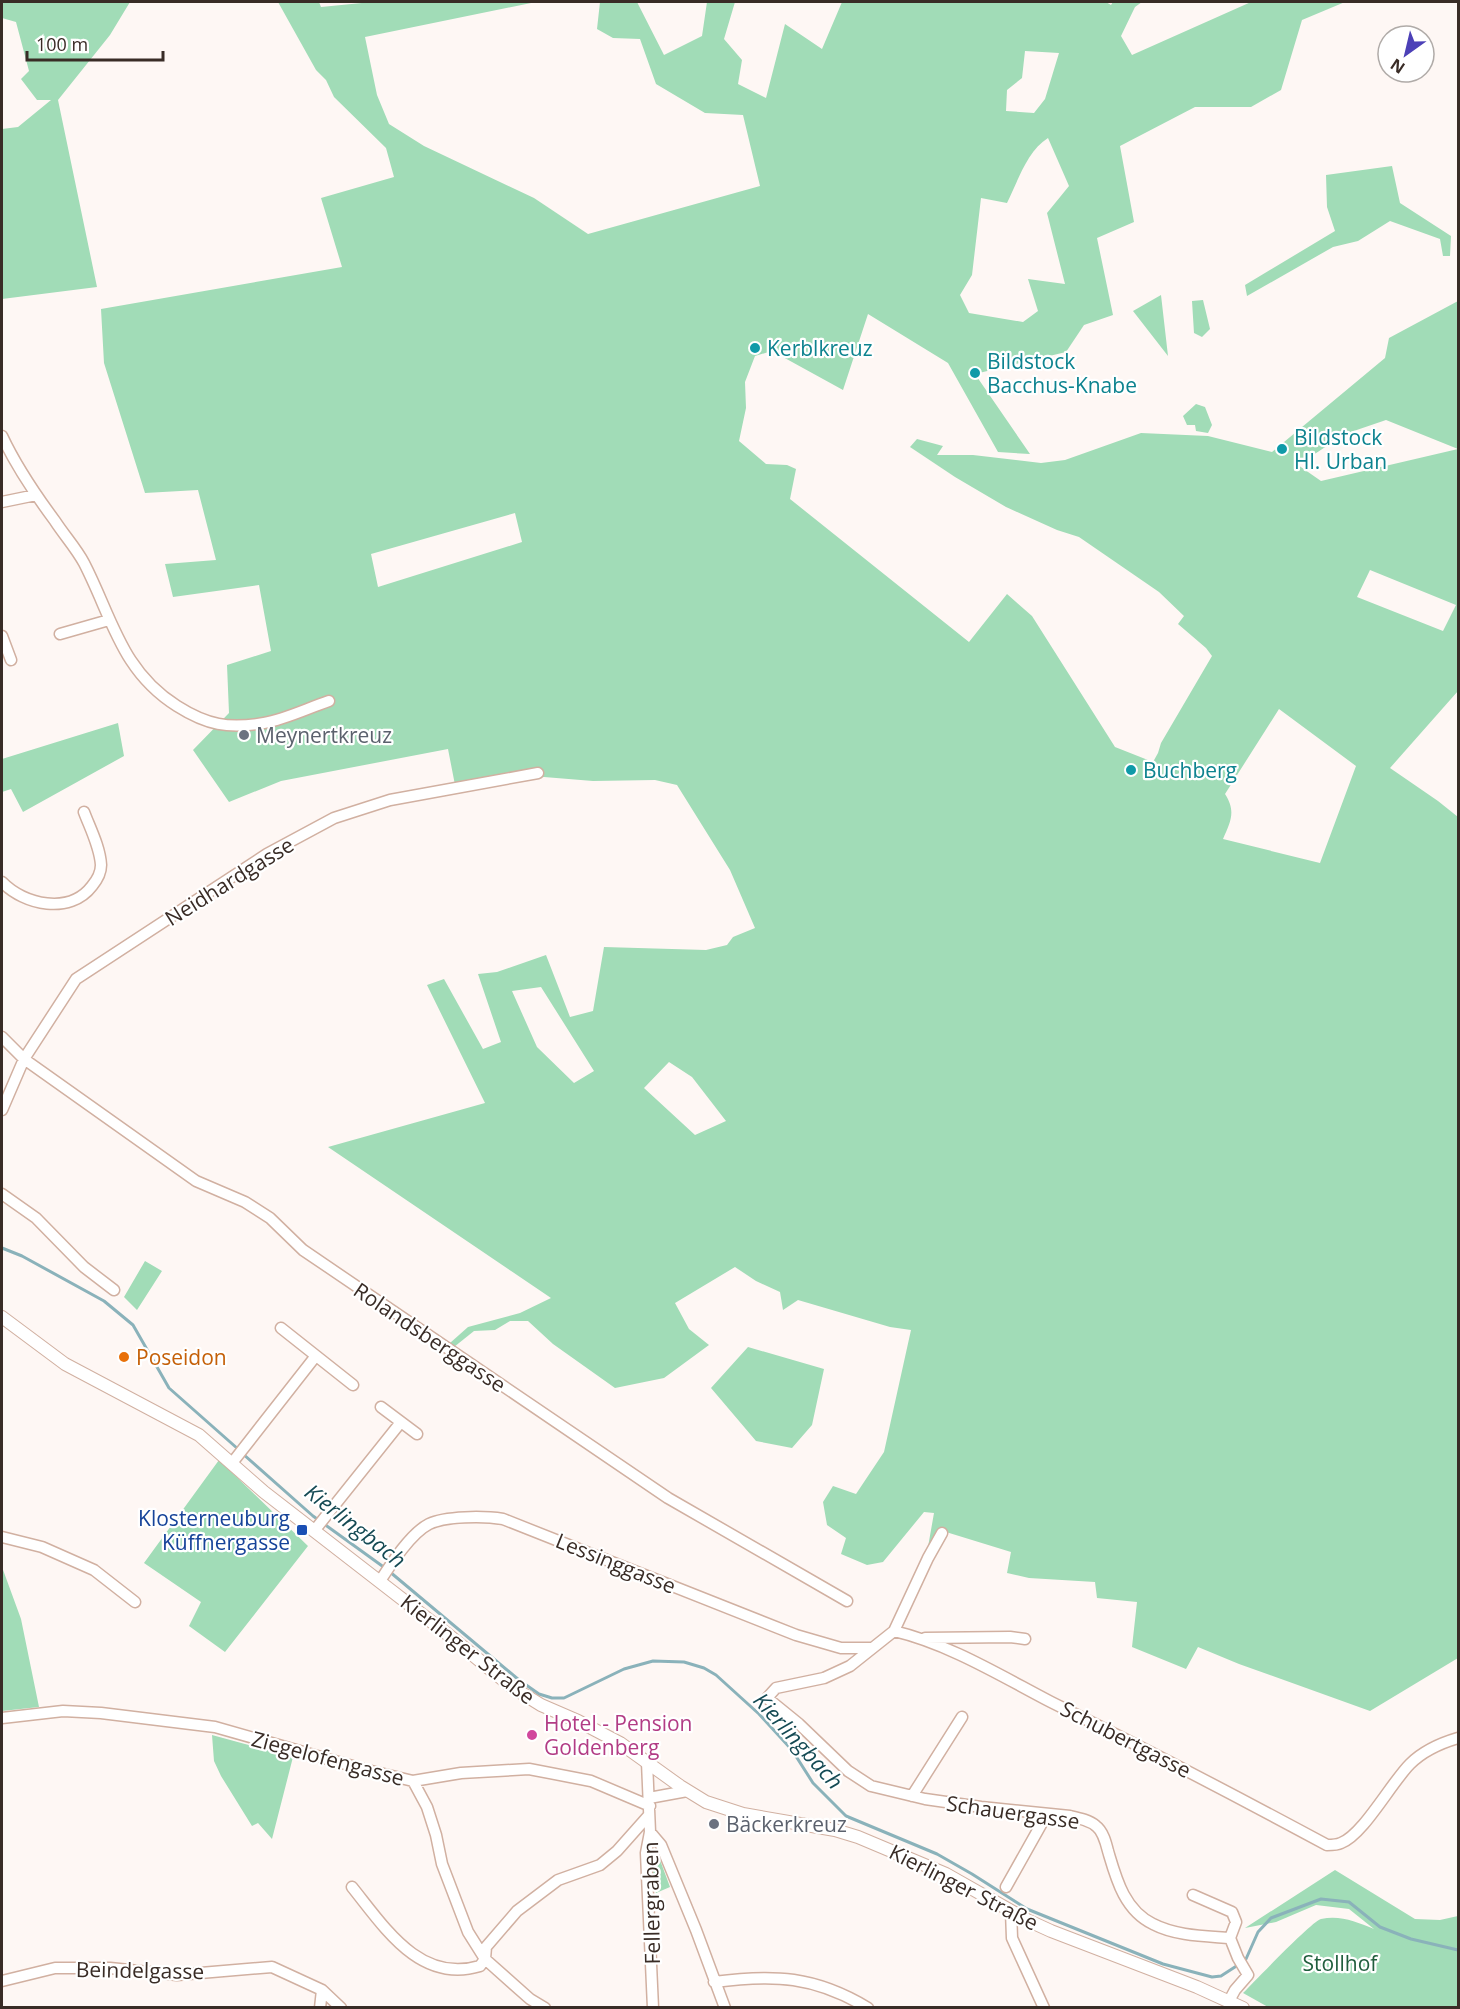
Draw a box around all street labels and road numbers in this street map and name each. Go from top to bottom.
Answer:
street label: Neidhardgasse [159,830,299,932]
street label: Rolandsberggasse [348,1276,512,1398]
street label: Lessinggasse [552,1526,680,1600]
street label: Kierlinger Straße [395,1588,541,1710]
street label: Schubertgasse [1056,1694,1196,1784]
street label: Ziegelofengasse [249,1724,407,1792]
street label: Schauergasse [945,1789,1081,1835]
street label: Kierlinger Straße [885,1837,1043,1937]
street label: Fellergraben [636,1841,666,1965]
street label: Beindelgasse [76,1955,204,1985]

